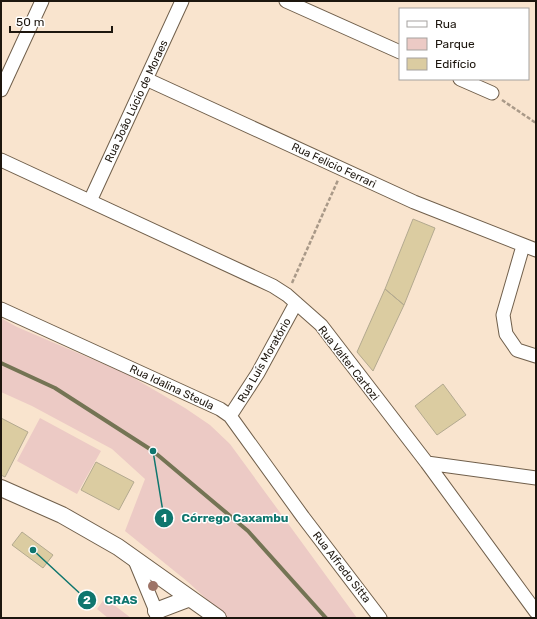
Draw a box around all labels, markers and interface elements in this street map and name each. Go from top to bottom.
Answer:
scale bar [10,8,112,34]
legend [399,8,529,80]
text: 50 m [16,15,44,29]
text: Rua [435,17,457,31]
text: Parque [435,37,475,51]
street label: Rua João Lúcio de Moraes [102,38,171,165]
text: Edifício [435,57,476,71]
street label: Rua Felicio Ferrari [289,140,378,191]
street label: Rua Luís Moratório [235,316,294,405]
street label: Rua Valter Cartozi [315,323,382,403]
street label: Rua Idalina Steula [128,362,216,413]
callout: Córrego Caxambu [154,506,297,530]
text: 1 [161,511,167,525]
text: Córrego Caxambu [182,511,289,525]
street label: Rua Alfredo Sitta [310,529,373,605]
callout: CRAS [77,588,146,612]
text: 2 [83,593,91,607]
text: CRAS [104,593,138,607]

